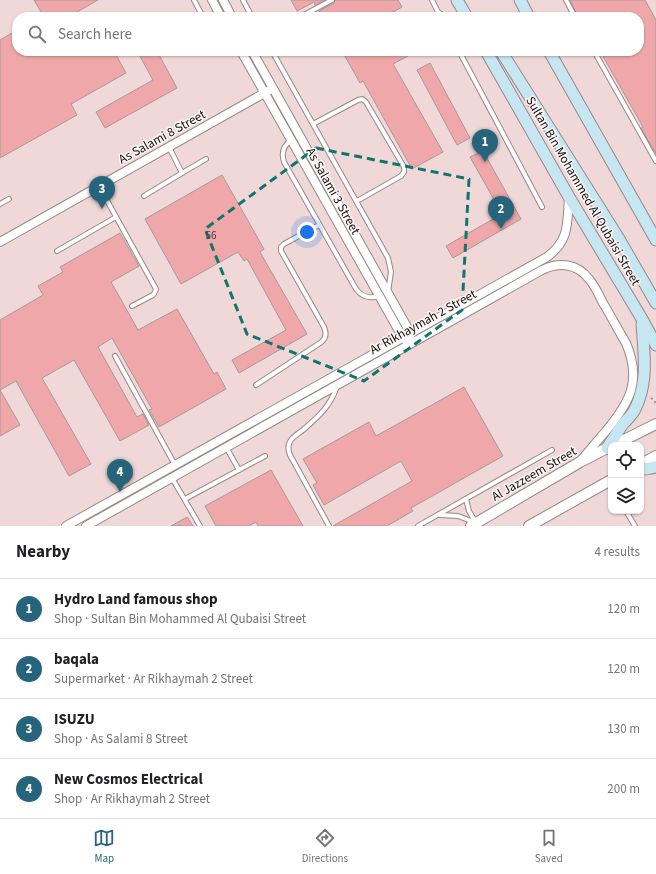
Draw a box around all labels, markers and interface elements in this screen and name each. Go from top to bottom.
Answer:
search box [12,12,644,56]
icon: search [26,23,48,45]
text: Search here [58,24,132,45]
street label: Sultan Bin Mohammed Al Qubaisi Street [521,93,645,289]
street label: As Salami 8 Street [115,105,209,168]
pin: 1 [472,129,498,162]
street label: As Salami 3 Street [302,144,365,238]
pin: 3 [89,176,115,209]
pin: 2 [488,196,514,229]
your location [297,222,317,242]
house number: 56 [206,228,217,243]
street label: Ar Rikhaymah 2 Street [366,285,480,359]
street label: Al Jazzeem Street [488,442,580,506]
map controls [608,442,644,514]
button: locate [608,442,644,478]
pin: 4 [107,459,133,492]
button: layers [608,478,644,514]
text: Nearby [16,540,70,564]
text: 4 results [595,543,640,561]
text: Hydro Land famous shop [54,589,218,610]
text: 1 [26,600,32,618]
text: 120 m [607,600,640,618]
text: Shop · Sultan Bin Mohammed Al Qubaisi Street [54,610,306,628]
text: baqala [54,649,99,670]
text: 2 [26,660,32,678]
text: 120 m [607,660,640,678]
text: Supermarket · Ar Rikhaymah 2 Street [54,670,253,688]
text: ISUZU [54,709,95,730]
text: 3 [26,720,32,738]
text: 130 m [607,720,640,738]
text: Shop · As Salami 8 Street [54,730,188,748]
text: New Cosmos Electrical [54,769,203,790]
text: 4 [26,780,32,798]
text: 200 m [607,780,640,798]
text: Shop · Ar Rikhaymah 2 Street [54,790,210,808]
tab: Map [93,827,115,866]
tab: Directions [302,827,348,866]
tab: Saved [535,827,563,866]

